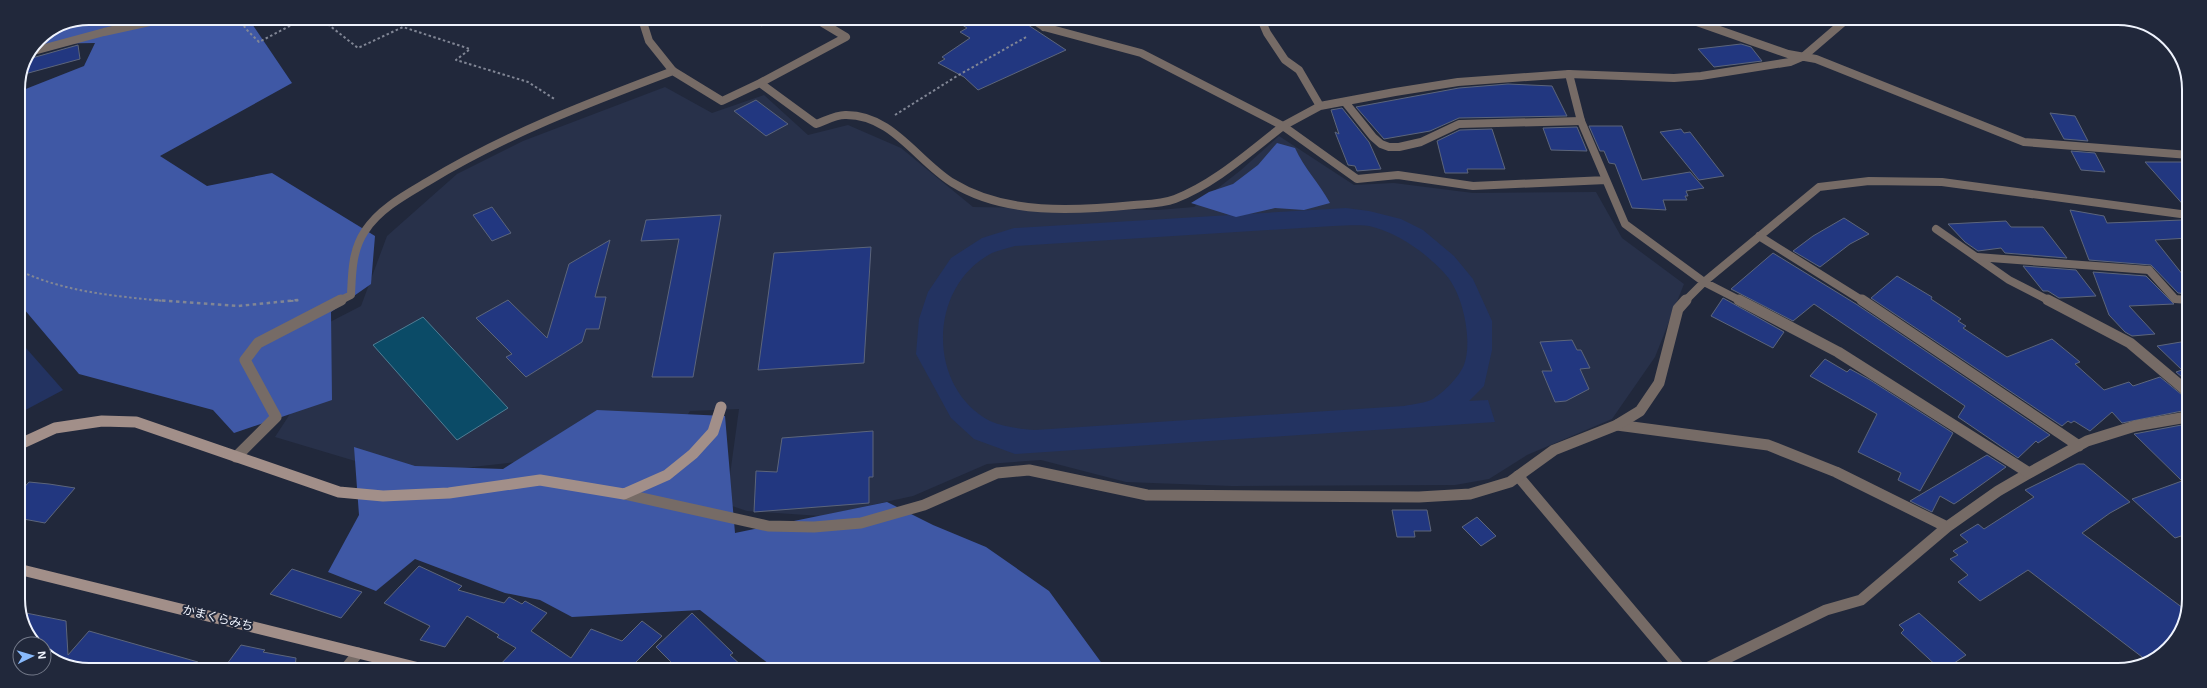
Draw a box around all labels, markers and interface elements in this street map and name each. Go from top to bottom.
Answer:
street label: かまくらみち [181,602,255,634]
north arrow [12,636,52,676]
text: N [36,651,48,660]

